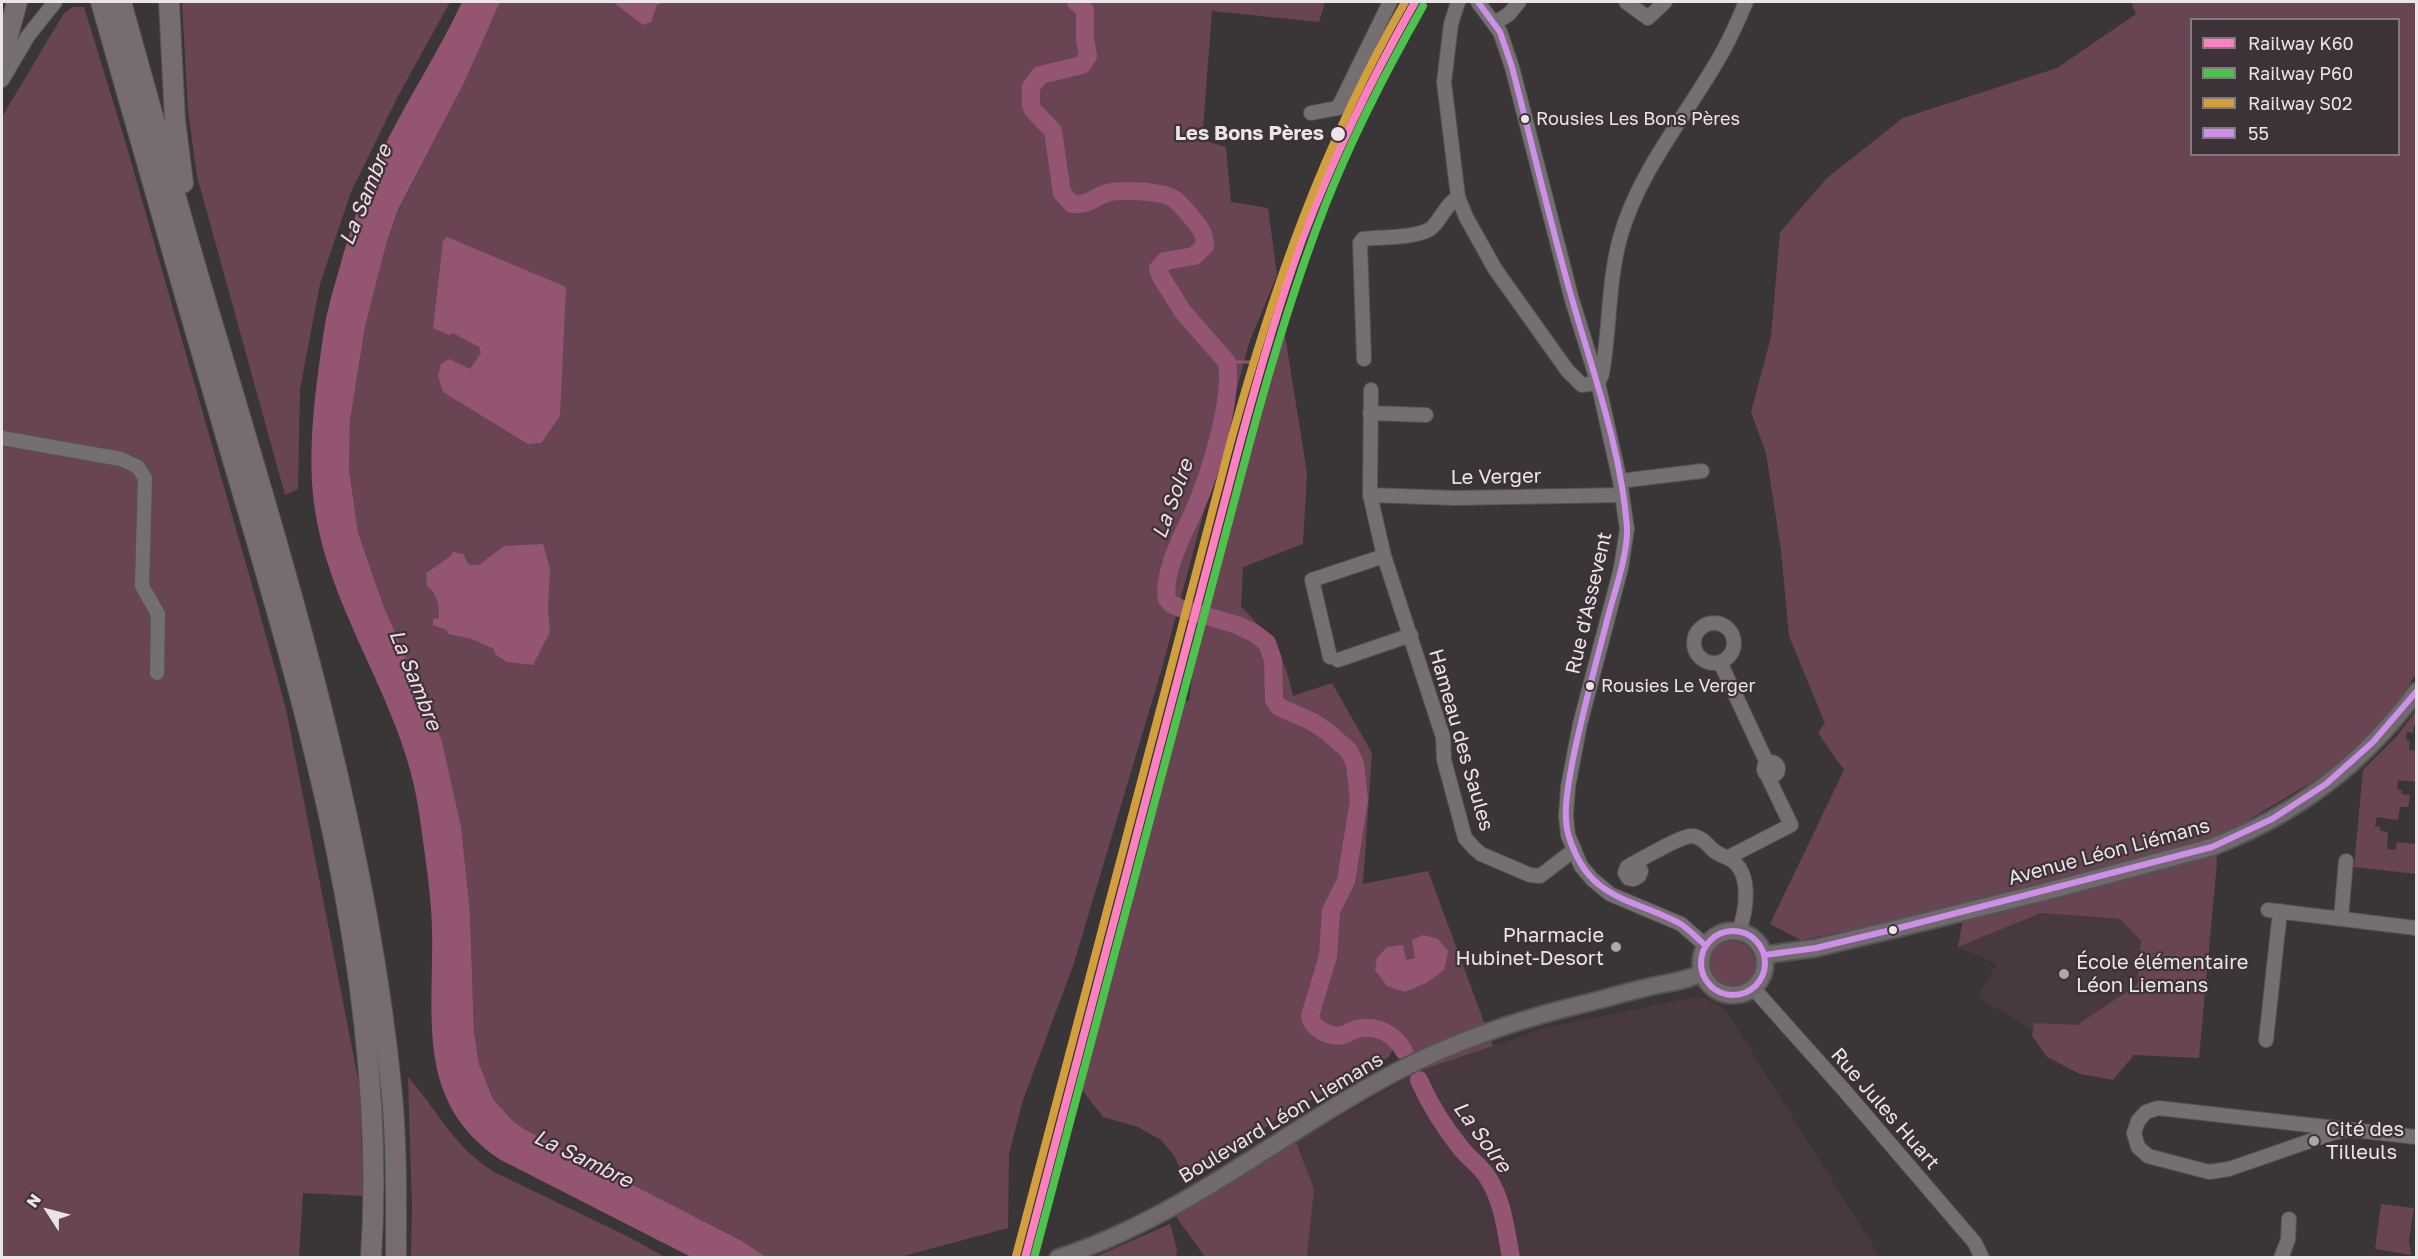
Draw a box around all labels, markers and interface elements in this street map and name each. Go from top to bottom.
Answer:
legend [2190,18,2400,156]
text: Railway K60 [2248,32,2354,54]
text: Railway P60 [2248,62,2353,84]
text: Railway S02 [2248,92,2352,114]
place label: Rousies Les Bons Pères [1536,108,1740,130]
marker: Rousies Les Bons Pères [1519,113,1531,125]
place label: Les Bons Pères [1175,122,1324,146]
text: 55 [2248,122,2269,144]
marker: Les Bons Pères [1329,125,1347,143]
water label: La Sambre [334,141,398,249]
water label: La Solre [1147,456,1199,542]
street label: Le Verger [1450,464,1542,490]
street label: Rue d'Assevent [1561,530,1617,676]
water label: La Sambre [383,626,447,734]
street label: Hameau des Saules [1424,646,1498,834]
place label: Rousies Le Verger [1601,675,1755,697]
marker: Rousies Le Verger [1584,680,1596,692]
street label: Avenue Léon Liémans [2005,813,2213,891]
place label: Pharmacie Hubinet-Desort [1456,924,1604,971]
unlabelled marker [1887,924,1899,936]
marker: Pharmacie Hubinet-Desort [1609,940,1623,954]
place label: École élémentaire Léon Liemans [2076,951,2248,998]
marker: École élémentaire Léon Liemans [2057,967,2071,981]
street label: Rue Jules Huart [1826,1043,1944,1175]
street label: Boulevard Léon Liemans [1175,1047,1387,1189]
water label: La Solre [1448,1096,1516,1178]
place label: Cité des Tilleuls [2326,1118,2404,1165]
water label: La Sambre [530,1124,636,1194]
marker: Cité des Tilleuls [2307,1134,2321,1148]
north arrow [18,1181,78,1241]
text: N [22,1190,45,1211]

